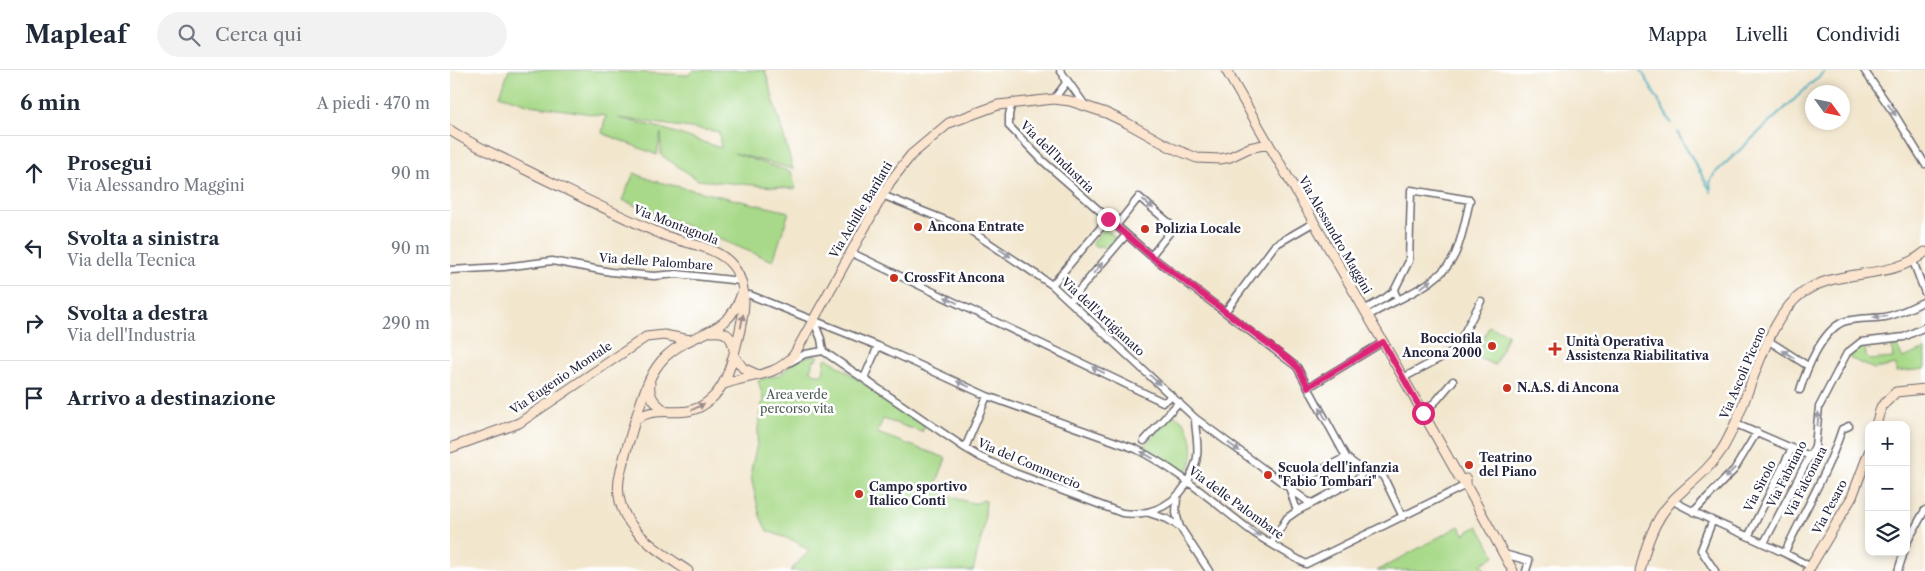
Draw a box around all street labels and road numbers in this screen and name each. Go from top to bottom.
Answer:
street label: Via dell'Industria [1017,117,1098,196]
street label: Via Achille Barilatti [825,158,895,262]
street label: Via Alessandro Maggini [1295,172,1375,296]
street label: Via Montagnola [631,201,722,248]
street label: Via delle Palombare [598,250,714,273]
street label: Via dell'Artigianato [1058,274,1148,359]
street label: Via Ascoli Piceno [1716,324,1769,422]
street label: Via Eugenio Montale [506,338,615,418]
street label: Via del Commercio [975,435,1083,492]
street label: Via Fabriano [1763,438,1810,510]
street label: Via Falconara [1781,443,1830,521]
street label: Via Sirolo [1740,458,1779,515]
street label: Via delle Palombare [1185,462,1287,542]
street label: Via Pesaro [1808,477,1850,538]

